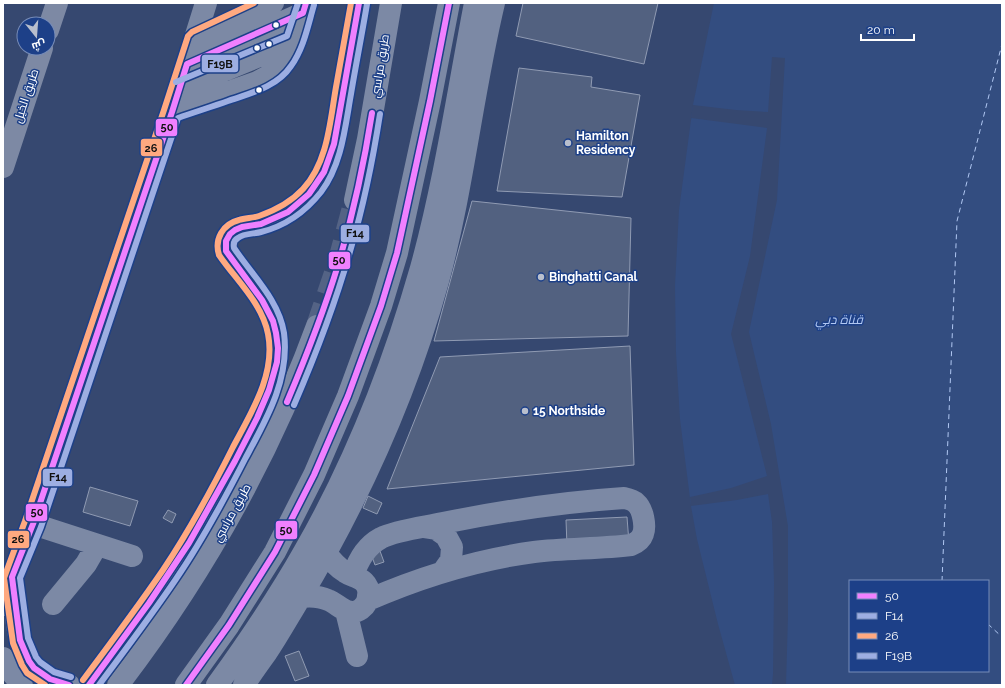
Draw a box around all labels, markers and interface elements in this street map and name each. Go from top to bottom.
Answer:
north arrow [16,16,56,56]
scale bar [861,16,914,42]
unlabelled marker [271,20,281,30]
text: 20 m [867,23,895,37]
street label: طريق مراسي [368,33,395,99]
text: ش [30,37,47,53]
unlabelled marker [264,39,274,49]
unlabelled marker [252,43,262,53]
line badge: F19B [201,54,239,73]
text: F19B [207,58,233,71]
street label: طريق الخيل [11,67,41,125]
unlabelled marker [254,85,264,95]
line badge: 50 [155,118,178,137]
text: 50 [161,121,174,134]
place label: Hamilton Residency [576,129,636,157]
line badge: 26 [140,138,163,157]
marker: Hamilton Residency [563,138,573,148]
text: 26 [145,142,158,155]
line badge: F14 [340,224,370,243]
text: F14 [346,227,364,240]
line badge: 50 [328,251,351,270]
text: 50 [333,254,346,267]
place label: Binghatti Canal [549,270,638,284]
marker: Binghatti Canal [536,272,546,282]
water label: قناة دبي [815,312,864,330]
place label: 15 Northside [533,404,605,418]
marker: 15 Northside [520,406,530,416]
line badge: F14 [42,468,73,487]
text: F14 [49,471,67,484]
street label: طريق مراسي [210,481,256,546]
line badge: 50 [25,503,48,522]
text: 50 [31,506,44,519]
line badge: 50 [275,520,298,540]
text: 50 [280,524,293,537]
line badge: 26 [7,530,30,549]
text: 26 [12,533,25,546]
legend [849,580,989,672]
text: 50 [885,589,899,603]
text: F14 [885,609,904,623]
text: 26 [885,629,899,643]
text: F19B [885,649,912,663]

